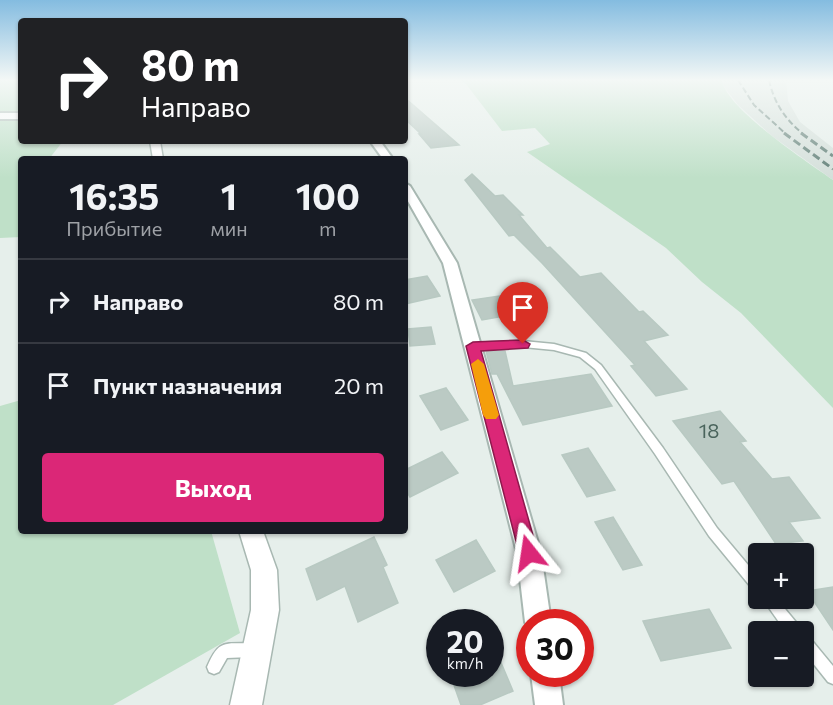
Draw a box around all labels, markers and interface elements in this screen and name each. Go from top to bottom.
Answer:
text: 80 m [141,38,240,90]
icon: right [42,42,120,120]
text: Направо [141,90,251,123]
text: 16:35 [69,173,159,217]
text: 1 [221,173,237,217]
text: 100 [296,173,360,217]
text: Прибытие [66,216,162,240]
text: мин [210,216,248,240]
text: m [319,216,336,240]
pin [497,282,548,344]
icon: right [42,285,75,318]
text: Направо [93,288,183,315]
text: 80 m [333,288,384,315]
icon: arrive [506,291,539,324]
icon: arrive [42,369,75,402]
text: Пункт назначения [93,372,282,399]
text: 20 m [334,372,384,399]
house number: 18 [699,418,719,442]
button: Выход [42,453,384,522]
position arrow [497,521,561,585]
map controls [748,543,814,687]
button: + [748,543,814,609]
speed limit sign: 30 [516,609,594,687]
button: − [748,621,814,687]
text: 20 [447,622,483,659]
text: km/h [447,654,483,672]

